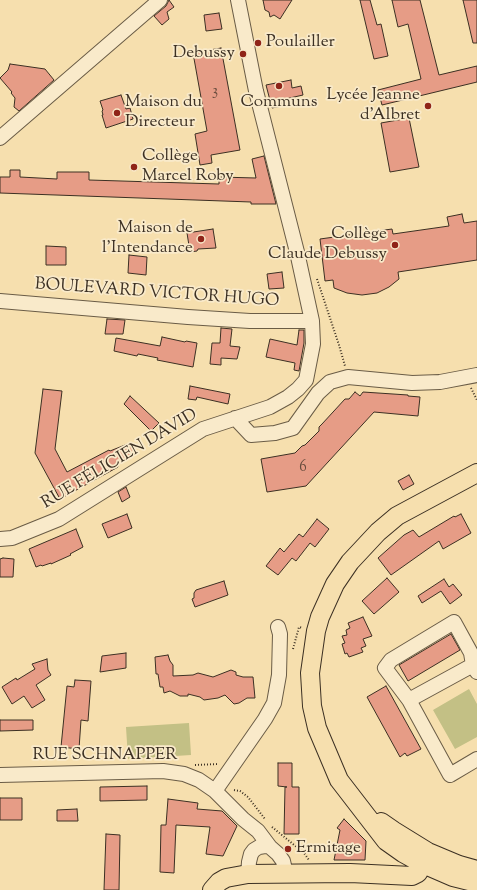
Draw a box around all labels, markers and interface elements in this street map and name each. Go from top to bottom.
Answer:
place label: Poulailler [266,33,335,53]
marker: Poulailler [253,38,263,48]
place label: Debussy [173,44,235,64]
marker: Debussy [238,49,248,59]
marker: Communs [274,81,284,91]
house number: 3 [212,83,218,101]
place label: Lycée Jeanne d'Albret [326,86,420,126]
place label: Maison du Directeur [125,93,202,133]
place label: Communs [241,93,317,113]
marker: Lycée Jeanne d'Albret [423,101,433,111]
marker: Maison du Directeur [112,108,122,118]
place label: Collège Marcel Roby [142,147,234,187]
marker: Collège Marcel Roby [129,162,139,172]
place label: Maison de l'Intendance [102,219,193,259]
place label: Collège Claude Debussy [268,225,387,265]
marker: Maison de l'Intendance [196,234,206,244]
marker: Collège Claude Debussy [390,240,400,250]
street label: BOULEVARD VICTOR HUGO [34,275,280,313]
street label: RUE FÉLICIEN DAVID [38,405,202,515]
house number: 6 [299,459,307,477]
street label: RUE SCHNAPPER [32,746,178,766]
place label: Ermitage [296,839,361,859]
marker: Ermitage [283,844,293,854]

